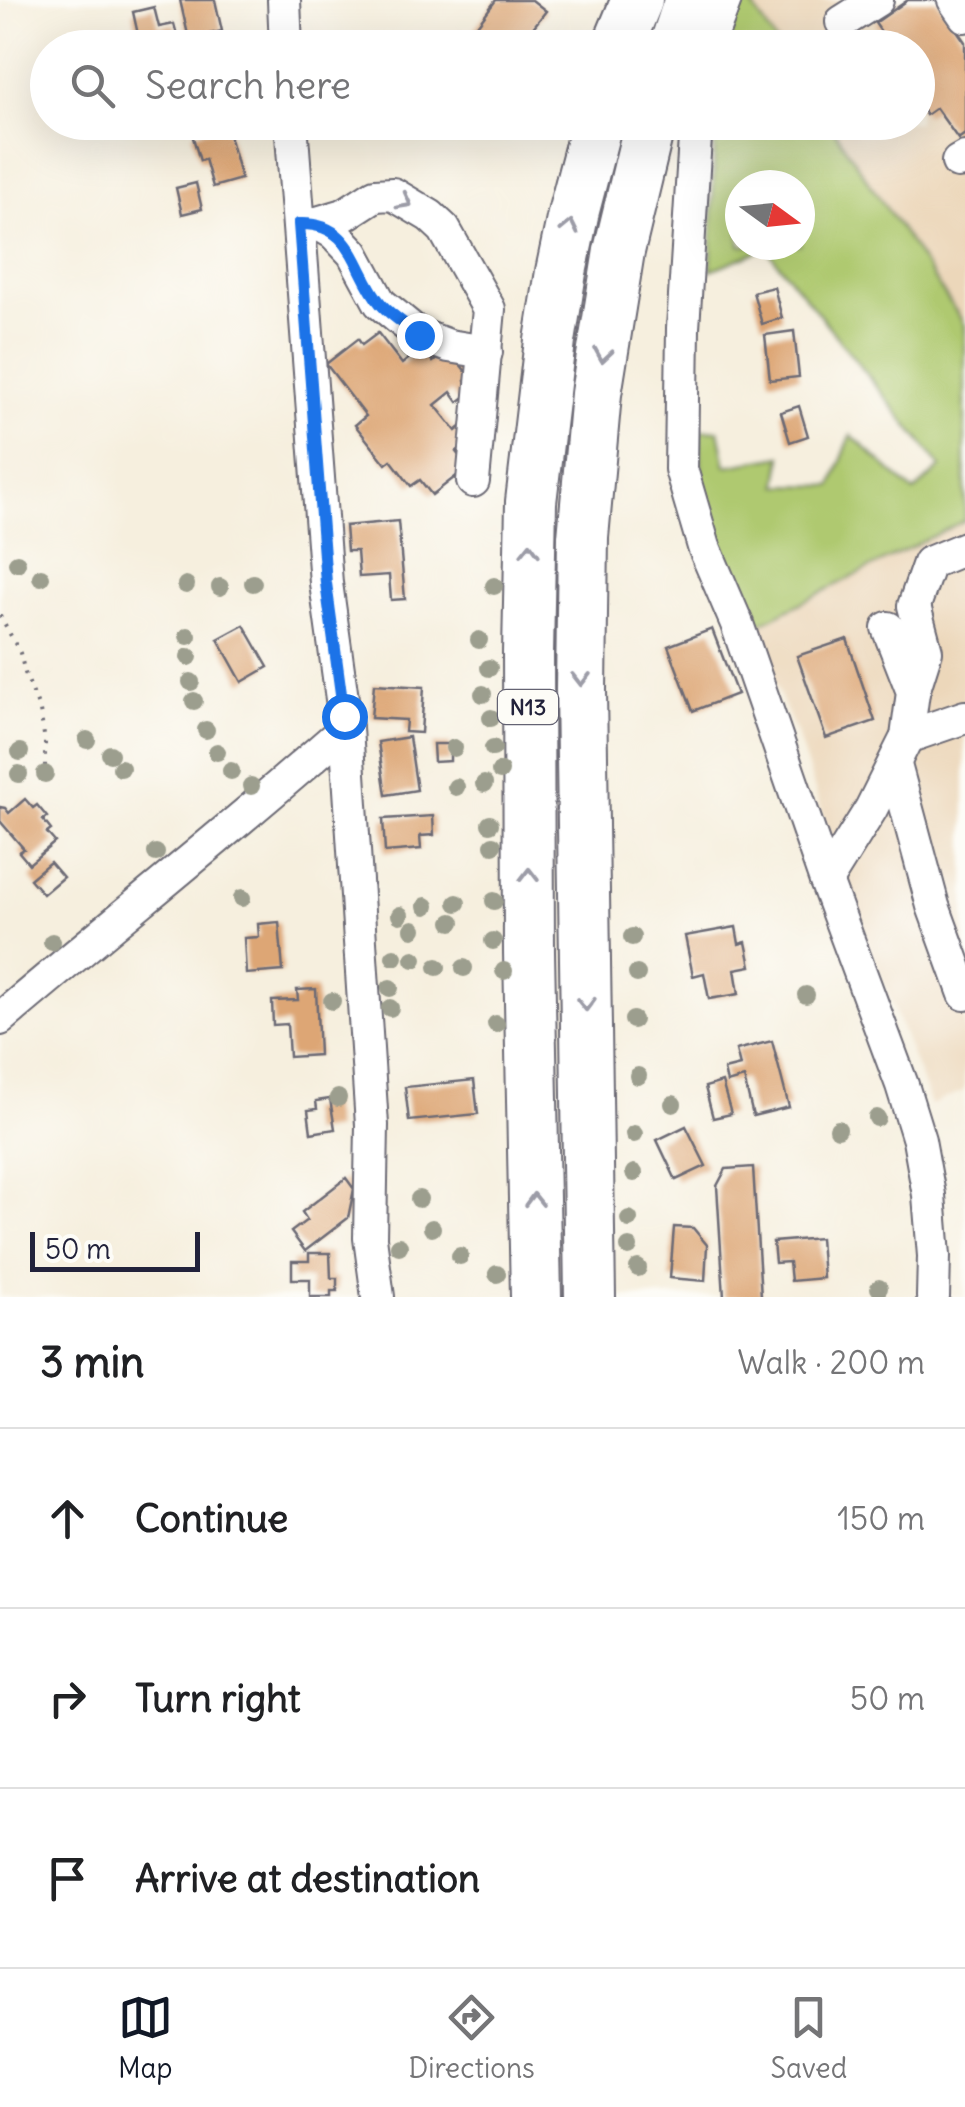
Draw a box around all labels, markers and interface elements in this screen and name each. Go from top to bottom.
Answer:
search box [30,30,935,140]
icon: search [65,58,120,113]
text: Search here [145,62,351,109]
north arrow [725,170,815,260]
one-way arrow [394,190,413,209]
one-way arrow [558,219,579,236]
route end [397,313,443,359]
one-way arrow [593,347,614,363]
one-way arrow [520,541,541,557]
one-way arrow [570,672,592,687]
road number: N13 [498,690,558,724]
route start [322,694,368,740]
one-way arrow [518,866,540,882]
one-way arrow [575,996,597,1012]
one-way arrow [523,1191,545,1206]
scale bar [30,1227,200,1272]
text: 50 m [45,1231,111,1267]
text: 3 min [40,1336,144,1388]
text: Walk · 200 m [738,1342,925,1383]
icon: ahead [40,1491,95,1546]
text: Continue [135,1495,288,1542]
text: 150 m [837,1498,925,1539]
icon: right [40,1671,95,1726]
text: Turn right [135,1675,301,1722]
text: 50 m [850,1678,925,1719]
icon: arrive [40,1851,95,1906]
text: Arrive at destination [135,1855,480,1902]
tab: Map [118,1990,173,2086]
tab: Directions [408,1990,535,2086]
tab: Saved [770,1990,847,2086]

